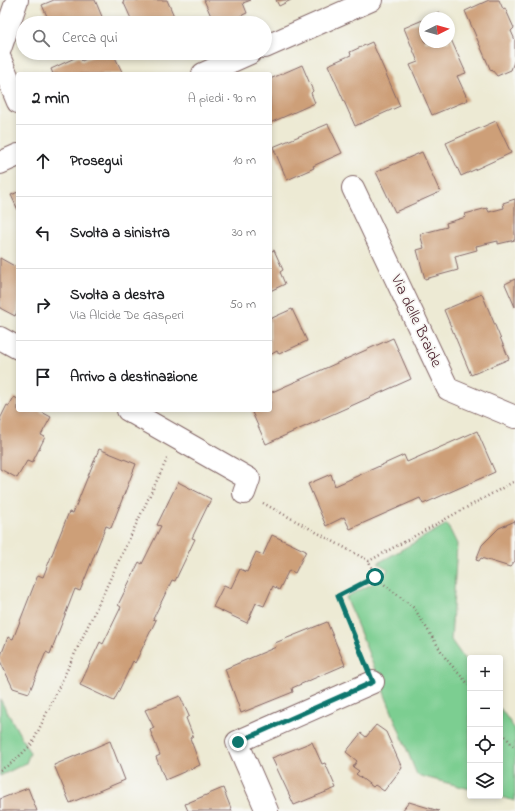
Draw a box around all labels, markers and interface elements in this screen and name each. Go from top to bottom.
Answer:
north arrow [419,12,455,48]
search box [16,16,272,60]
icon: search [30,27,52,49]
text: Cerca qui [62,27,118,49]
text: 2 min [32,86,69,111]
text: A piedi · 90 m [188,89,256,108]
icon: ahead [32,150,54,172]
text: Prosegui [70,150,123,172]
text: 10 m [233,151,256,170]
icon: left [32,222,54,244]
text: Svolta a sinistra [70,222,170,244]
text: 30 m [232,223,256,242]
street label: Via delle Braide [384,270,448,372]
text: Svolta a destra [70,284,165,306]
icon: right [32,294,54,316]
text: 50 m [230,295,256,314]
text: Via Alcide De Gasperi [70,306,184,325]
icon: arrive [32,366,54,388]
text: Arrivo a destinazione [70,366,197,388]
route start [366,568,384,586]
map controls [467,655,503,799]
button: + [467,655,503,691]
button: − [467,691,503,727]
button: locate [467,727,503,763]
route end [229,733,247,751]
button: layers [467,763,503,799]

